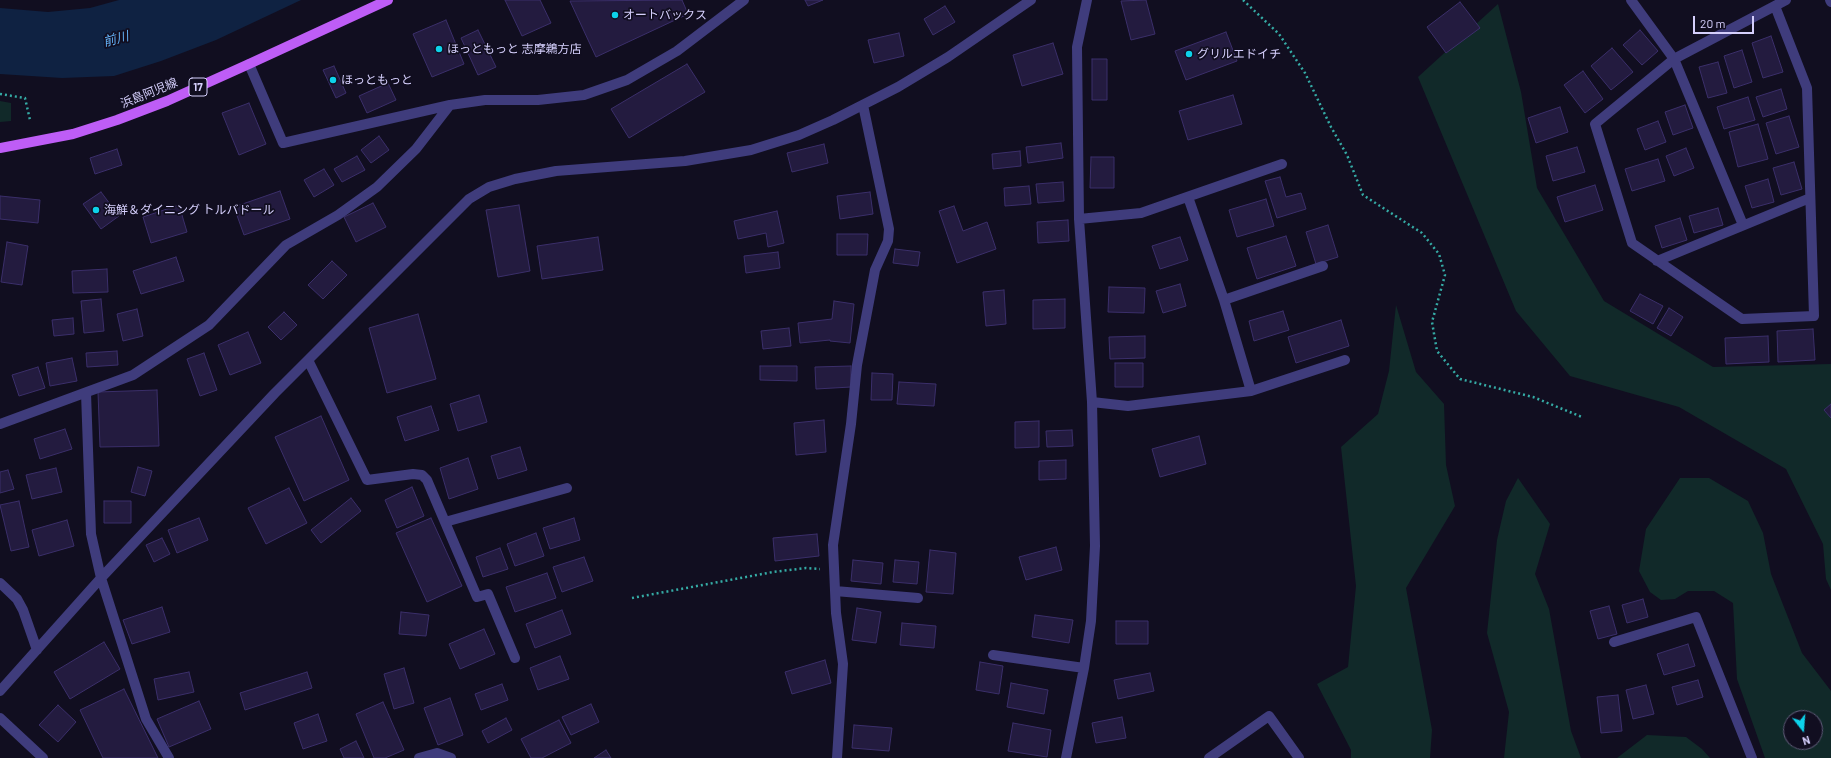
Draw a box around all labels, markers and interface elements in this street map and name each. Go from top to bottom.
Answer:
place label: オートバックス [623,8,707,22]
scale bar [1695,8,1756,34]
marker: オートバックス [610,10,620,20]
text: 20 m [1700,16,1726,30]
water label: 前川 [101,28,131,50]
place label: ほっともっと 志摩鵜方店 [447,42,581,56]
marker: ほっともっと 志摩鵜方店 [434,44,444,54]
place label: グリルエドイチ [1197,47,1281,61]
marker: グリルエドイチ [1184,49,1194,59]
place label: ほっともっと [341,73,413,87]
street label: 浜島阿児線 [118,75,180,111]
marker: ほっともっと [328,75,338,85]
road number: 17 [189,78,207,96]
place label: 海鮮＆ダイニング トルバドール [104,203,274,217]
marker: 海鮮＆ダイニング トルバドール [91,205,101,215]
north arrow [1783,710,1823,750]
text: N [1801,734,1812,748]

